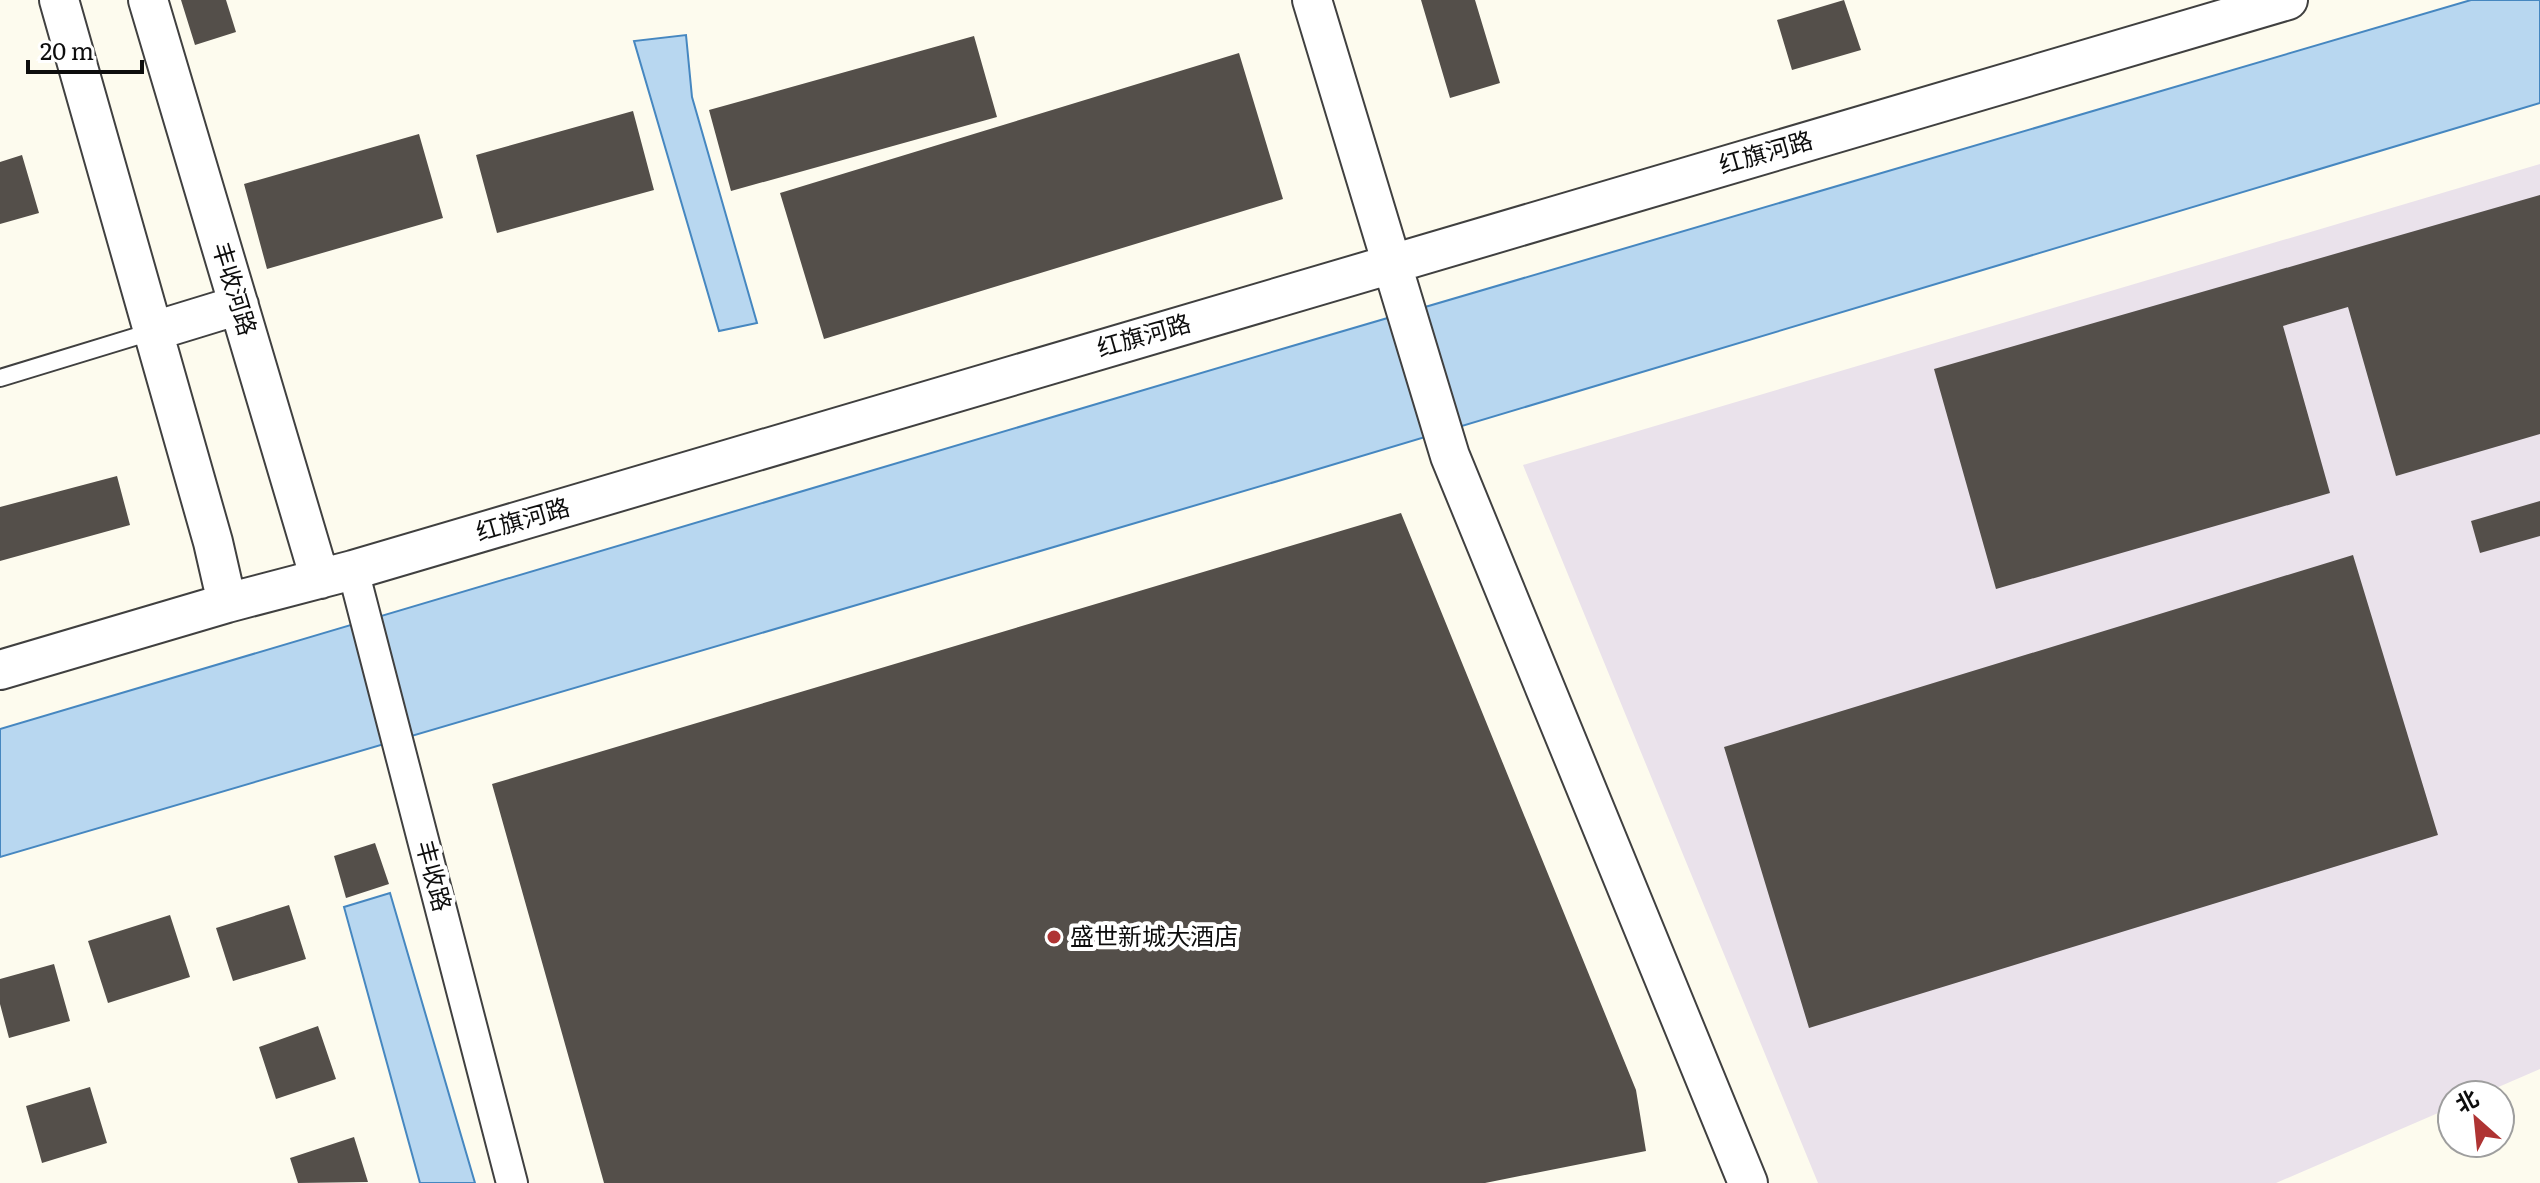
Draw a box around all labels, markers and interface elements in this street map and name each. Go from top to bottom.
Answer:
scale bar [28,24,142,74]
text: 20 m [40,32,94,67]
street label: 红旗河路 [1714,121,1816,181]
street label: 丰收河路 [206,237,267,339]
street label: 红旗河路 [1092,304,1194,364]
street label: 红旗河路 [471,488,573,548]
street label: 丰收路 [409,836,462,915]
place label: 盛世新城大酒店 [1070,917,1238,952]
marker: 盛世新城大酒店 [1045,928,1063,946]
north arrow [2436,1079,2516,1159]
text: 北 [2449,1080,2484,1120]

